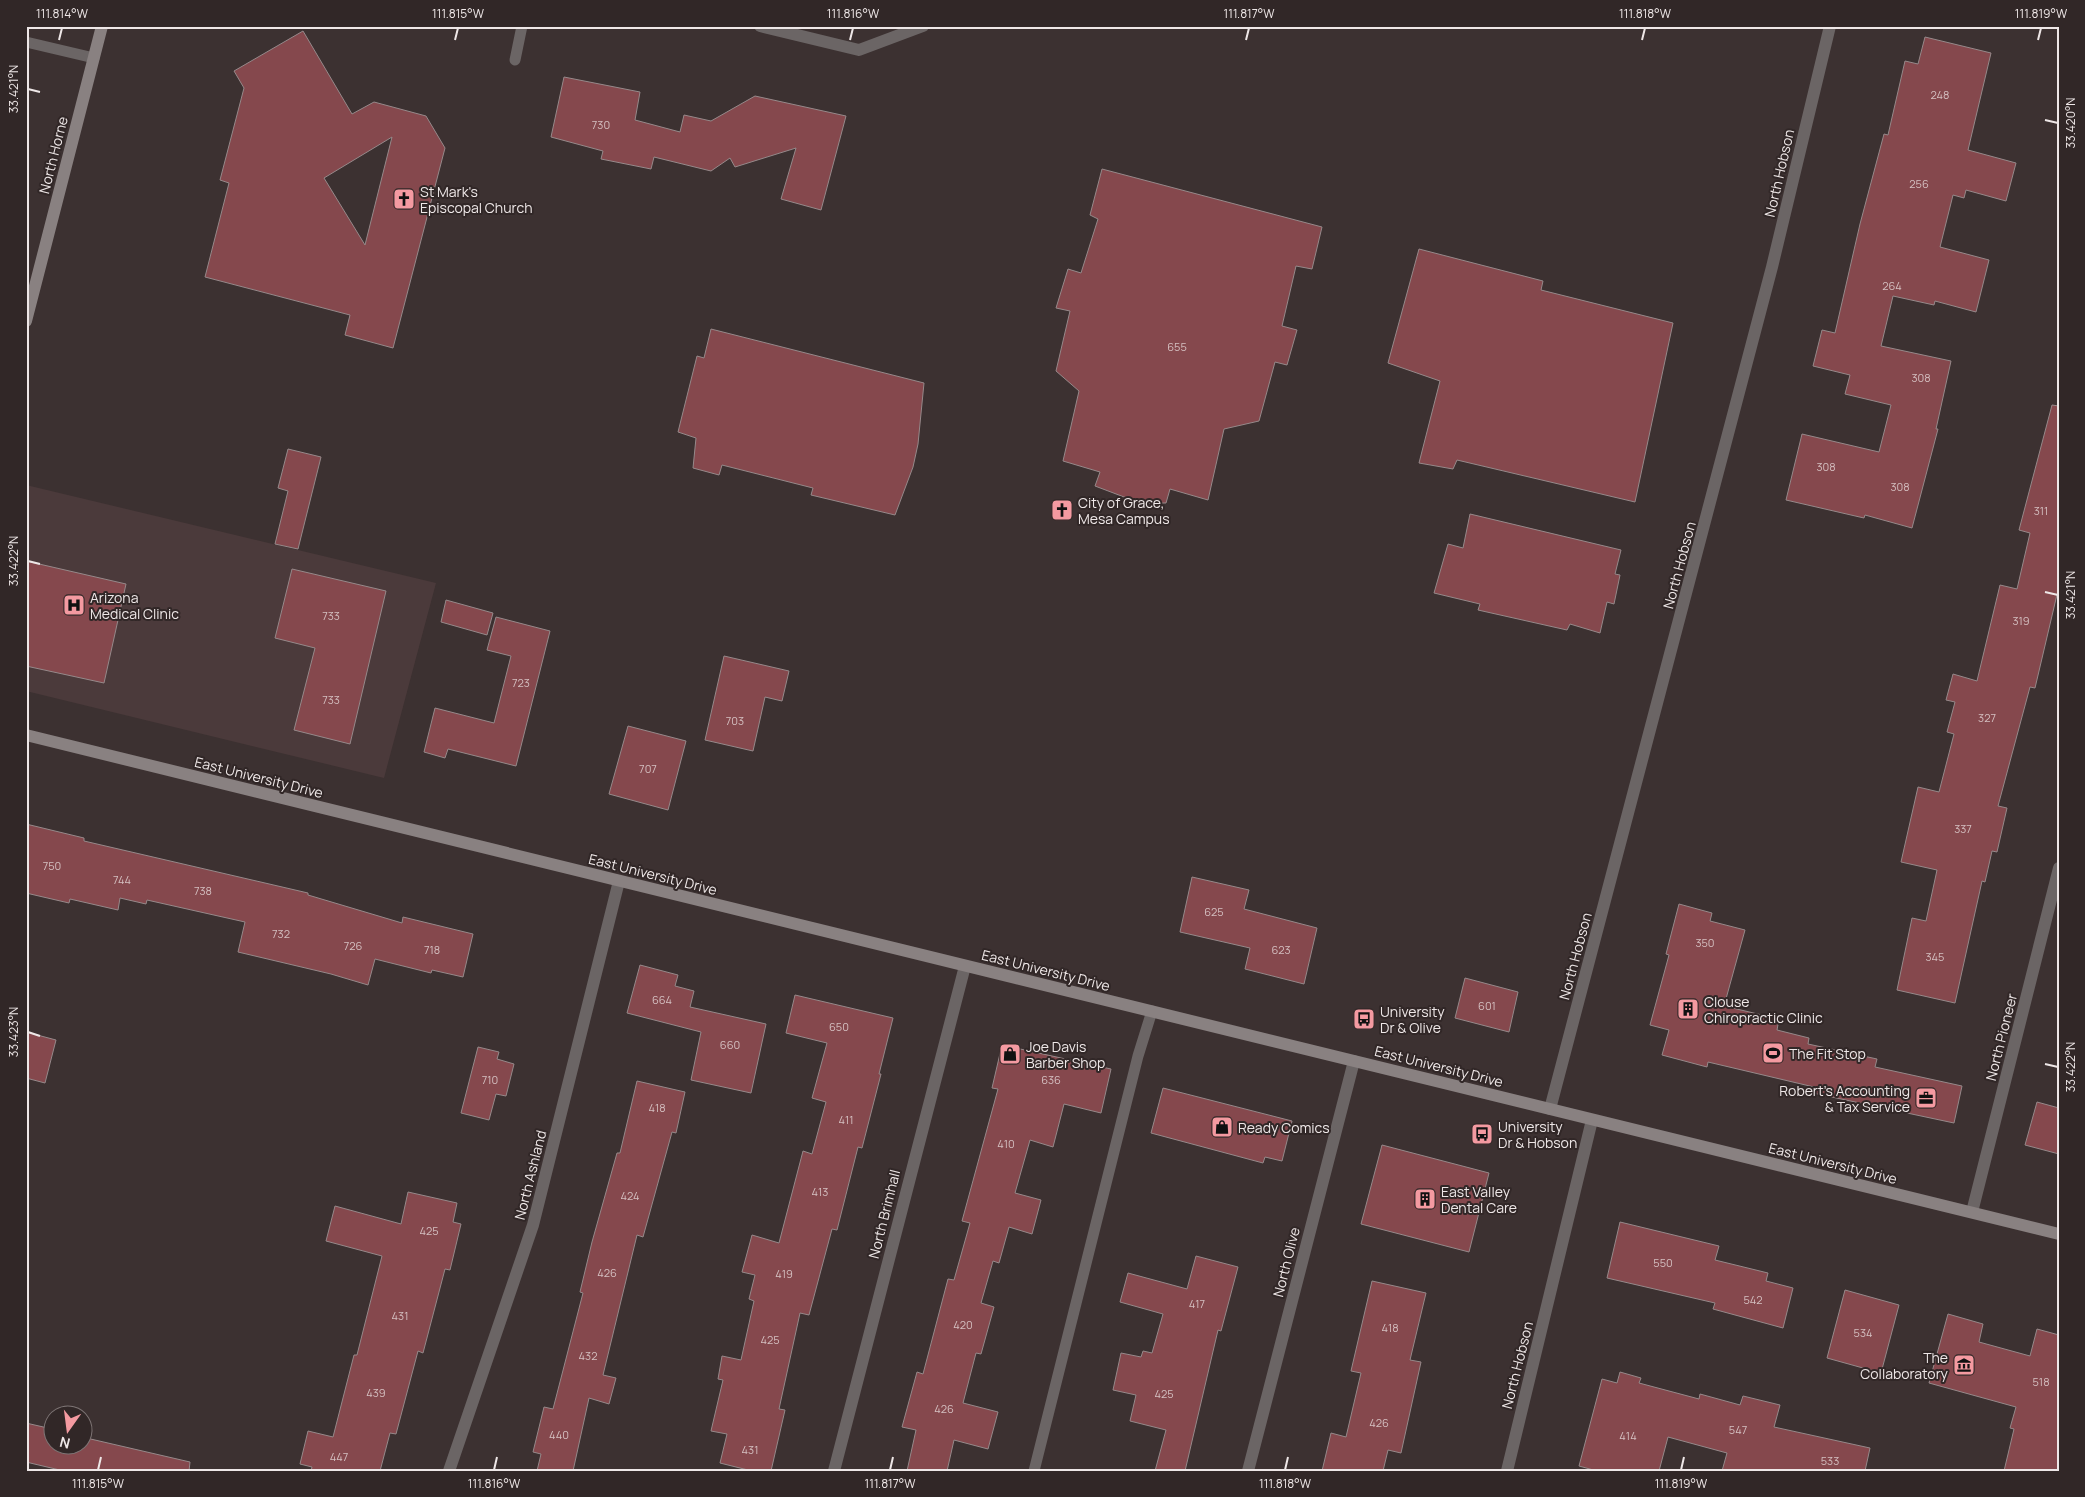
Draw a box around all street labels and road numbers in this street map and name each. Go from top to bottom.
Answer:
street label: North Horne [34,114,72,196]
street label: North Hobson [1760,127,1798,219]
street label: North Hobson [1658,519,1700,611]
street label: East University Drive [193,752,325,802]
street label: East University Drive [587,849,719,899]
street label: North Hobson [1554,910,1596,1002]
street label: East University Drive [980,945,1112,995]
street label: North Pioneer [1981,991,2021,1083]
street label: East University Drive [1373,1041,1505,1091]
street label: North Ashland [510,1128,550,1222]
street label: East University Drive [1767,1138,1899,1188]
street label: North Brimhall [864,1168,904,1260]
street label: North Olive [1268,1225,1304,1299]
street label: North Hobson [1497,1319,1537,1411]

